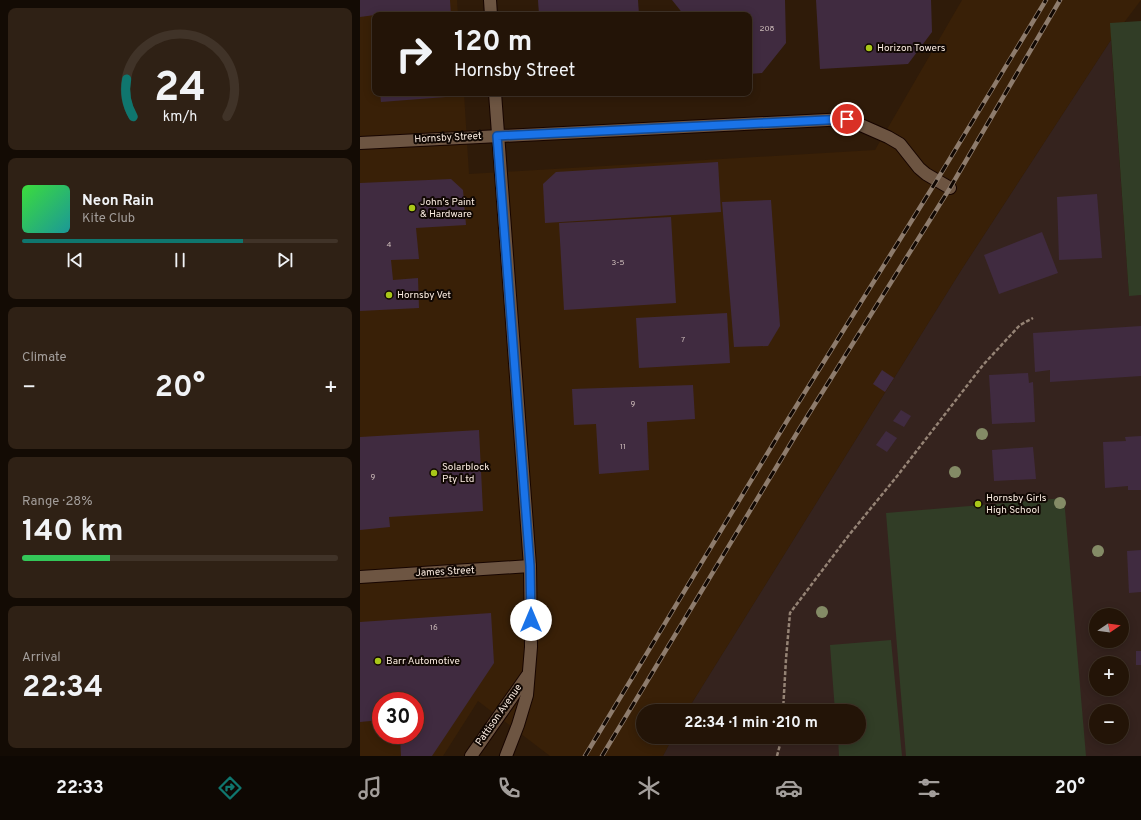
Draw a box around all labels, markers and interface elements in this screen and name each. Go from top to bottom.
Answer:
house number: 208 [760,24,775,34]
text: 120 m [454,25,532,61]
icon: right [388,28,440,80]
place label: Horizon Towers [877,42,946,55]
marker: Horizon Towers [864,43,874,53]
text: Hornsby Street [454,60,575,83]
text: 24 [154,63,206,116]
pin [830,102,864,136]
text: km/h [163,107,197,125]
icon: arrive [836,108,858,130]
street label: Hornsby Street [414,130,482,146]
text: Neon Rain [82,192,154,211]
place label: John's Paint & Hardware [420,196,475,221]
marker: John's Paint & Hardware [407,203,417,213]
text: Kite Club [82,211,135,227]
house number: 4 [387,240,392,250]
icon: previous [64,249,86,271]
icon: pause [169,249,191,271]
icon: next [274,249,296,271]
house number: 3-5 [612,258,624,268]
place label: Hornsby Vet [397,289,451,302]
marker: Hornsby Vet [384,290,394,300]
house number: 7 [681,335,685,345]
text: Climate [22,350,67,366]
text: 20° [155,370,205,407]
text: − [22,375,36,402]
text: + [324,375,338,402]
house number: 9 [631,399,636,409]
house number: 11 [620,442,626,452]
place label: Solarblock Pty Ltd [442,461,490,486]
marker: Solarblock Pty Ltd [429,468,439,478]
house number: 9 [371,472,376,482]
place label: Hornsby Girls High School [986,492,1047,517]
text: Range · 28% [22,494,93,510]
marker: Hornsby Girls High School [973,499,983,509]
text: 140 km [22,514,124,551]
street label: James Street [415,564,475,580]
position arrow [510,599,552,641]
north arrow [1089,608,1129,648]
map controls [1089,608,1129,744]
house number: 16 [430,623,438,633]
text: Arrival [22,650,61,666]
place label: Barr Automotive [386,655,460,668]
marker: Barr Automotive [373,656,383,666]
button: + [1089,656,1129,696]
text: 22:34 [22,670,103,707]
street label: Pattison Avenue [473,682,525,748]
speed limit sign: 30 [372,692,424,744]
button: − [1089,704,1129,744]
text: 22:34 · 1 min · 210 m [684,714,818,733]
icon: directions [216,774,244,802]
icon: music [356,774,384,802]
icon: phone [495,774,523,802]
icon: climate [635,774,663,802]
icon: car [775,774,803,802]
icon: filters [915,774,943,802]
text: 22:33 [56,777,104,800]
text: 20° [1055,777,1085,800]

